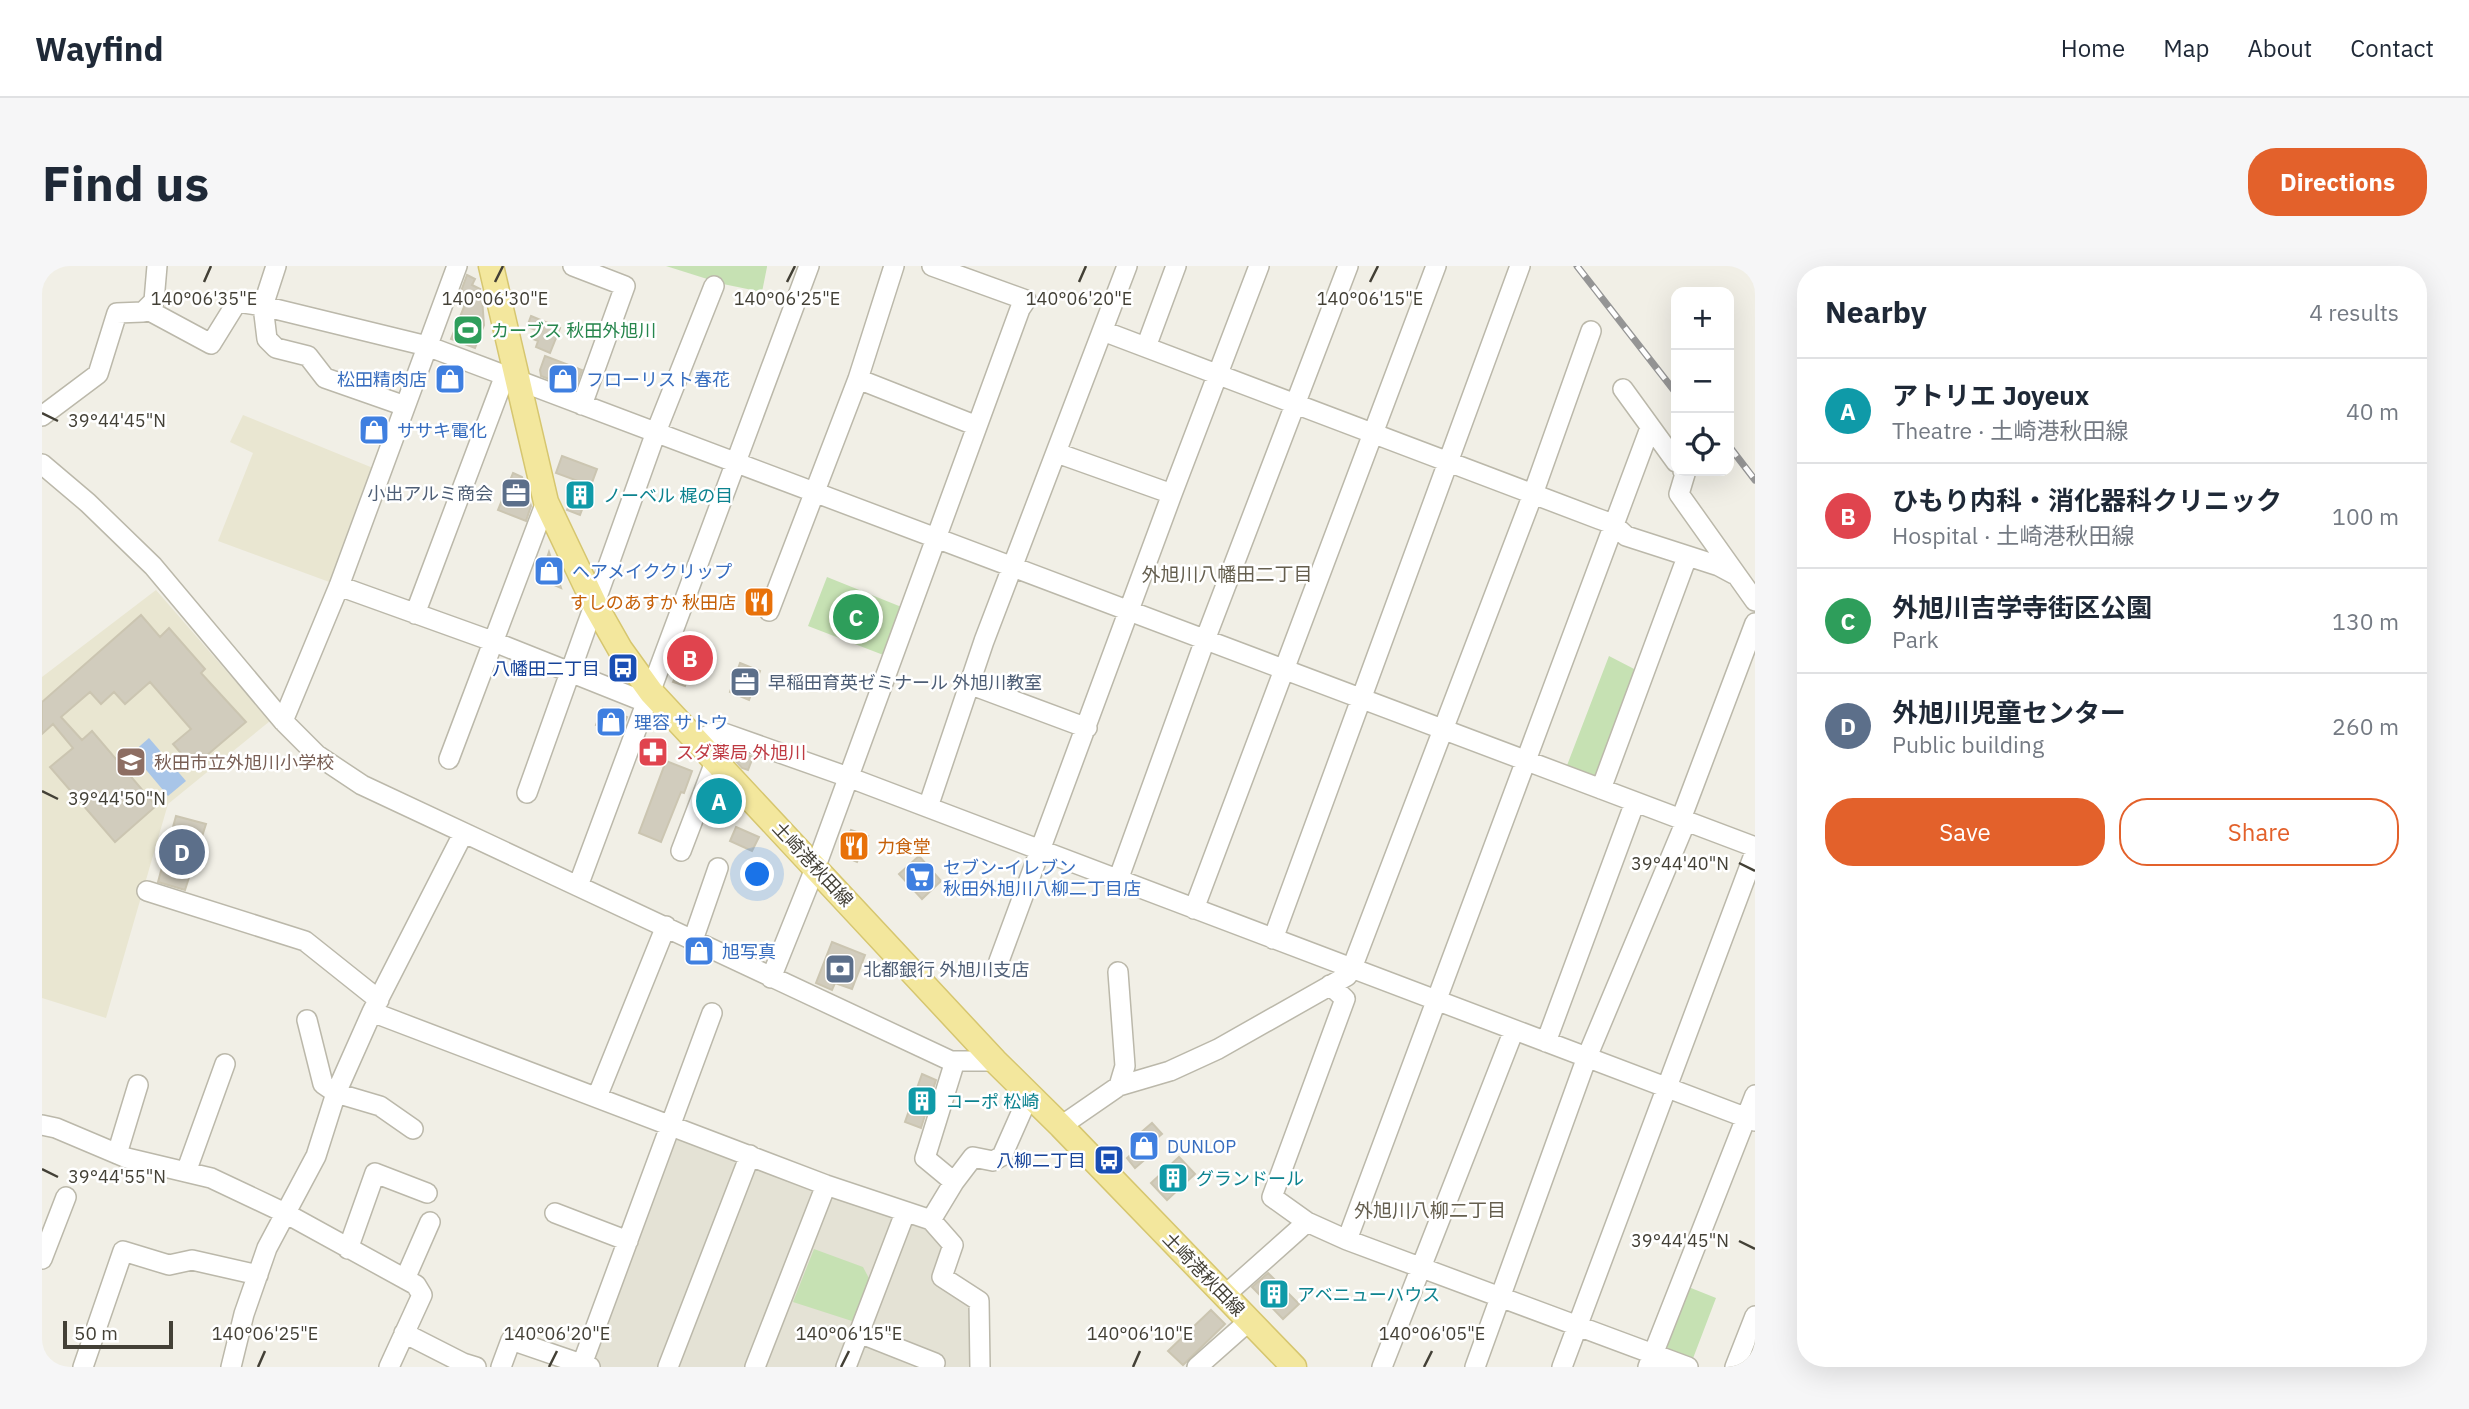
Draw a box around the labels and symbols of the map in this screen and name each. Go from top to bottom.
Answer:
text: 140°06'35"E [151,287,257,310]
text: 140°06'30"E [442,287,548,310]
text: 140°06'25"E [734,287,840,310]
text: 140°06'20"E [1026,287,1132,310]
text: 140°06'15"E [1317,287,1423,310]
sports icon: カーブス 秋田外旭川 [451,313,485,347]
place label: カーブス 秋田外旭川 [491,319,656,342]
shop icon: 松田精肉店 [433,362,467,396]
shop icon: フローリスト春花 [546,362,580,396]
place label: 松田精肉店 [337,368,427,391]
place label: フローリスト春花 [586,368,730,391]
text: 39°44'45"N [68,409,166,432]
shop icon: ササキ電化 [357,413,391,447]
place label: ササキ電化 [397,419,487,442]
office icon: 小出アルミ商会 [499,476,533,510]
building icon: ノーベル 梶の目 [563,478,597,512]
place label: 小出アルミ商会 [367,482,493,505]
place label: ノーベル 梶の目 [603,484,733,507]
shop icon: ヘアメイククリップ [532,554,566,588]
place label: ヘアメイククリップ [572,560,732,583]
district label: 外旭川八幡田二丁目 [1141,562,1313,586]
restaurant icon: すしのあすか 秋田店 [742,585,776,619]
place label: すしのあすか 秋田店 [570,591,736,614]
pin: C [833,591,879,643]
pin: B [667,632,713,684]
bus stop icon: 八幡田二丁目 [606,651,640,685]
place label: 八幡田二丁目 [492,657,600,680]
office icon: 早稲田育英ゼミナール 外旭川教室 [728,665,762,699]
place label: 早稲田育英ゼミナール 外旭川教室 [768,671,1042,694]
shop icon: 理容 サトウ [594,705,628,739]
place label: 理容 サトウ [634,711,728,734]
pharmacy icon: スダ薬局 外旭川 [636,735,670,769]
place label: スダ薬局 外旭川 [676,741,806,764]
school or university icon: 秋田市立外旭川小学校 [114,745,148,779]
place label: 秋田市立外旭川小学校 [154,751,334,774]
pin: A [696,775,742,827]
text: 39°44'50"N [68,787,166,810]
street label: 土崎港秋田線 [768,817,858,911]
pin: D [159,826,205,878]
restaurant icon: 力食堂 [837,829,871,863]
place label: 力食堂 [877,835,931,858]
text: 39°44'40"N [1631,852,1729,875]
place label: セブン-イレブン 秋田外旭川八柳二丁目店 [943,856,1141,900]
your location [740,857,774,891]
supermarket icon: セブン-イレブン 秋田外旭川八柳二丁目店 [903,860,937,894]
shop icon: 旭写真 [682,934,716,968]
place label: 旭写真 [722,940,776,963]
bank icon: 北都銀行 外旭川支店 [823,952,857,986]
place label: 北都銀行 外旭川支店 [863,958,1029,981]
building icon: コーポ 松崎 [905,1084,939,1118]
place label: コーポ 松崎 [945,1090,1039,1113]
shop icon: DUNLOP [1127,1129,1161,1163]
place label: DUNLOP [1167,1135,1236,1158]
bus stop icon: 八柳二丁目 [1092,1143,1126,1177]
place label: 八柳二丁目 [996,1149,1086,1172]
building icon: グランドール [1156,1161,1190,1195]
text: 39°44'55"N [68,1165,166,1188]
place label: グランドール [1196,1167,1304,1190]
district label: 外旭川八柳二丁目 [1354,1198,1506,1222]
street label: 土崎港秋田線 [1158,1227,1250,1321]
text: 39°44'45"N [1631,1229,1729,1252]
building icon: アベニューハウス [1257,1277,1291,1311]
place label: アベニューハウス [1297,1283,1440,1306]
scale bar [63,1318,173,1350]
text: 140°06'25"E [212,1322,318,1345]
text: 140°06'20"E [504,1322,610,1345]
text: 140°06'15"E [796,1322,902,1345]
text: 140°06'10"E [1087,1322,1193,1345]
text: 140°06'05"E [1379,1322,1485,1345]

